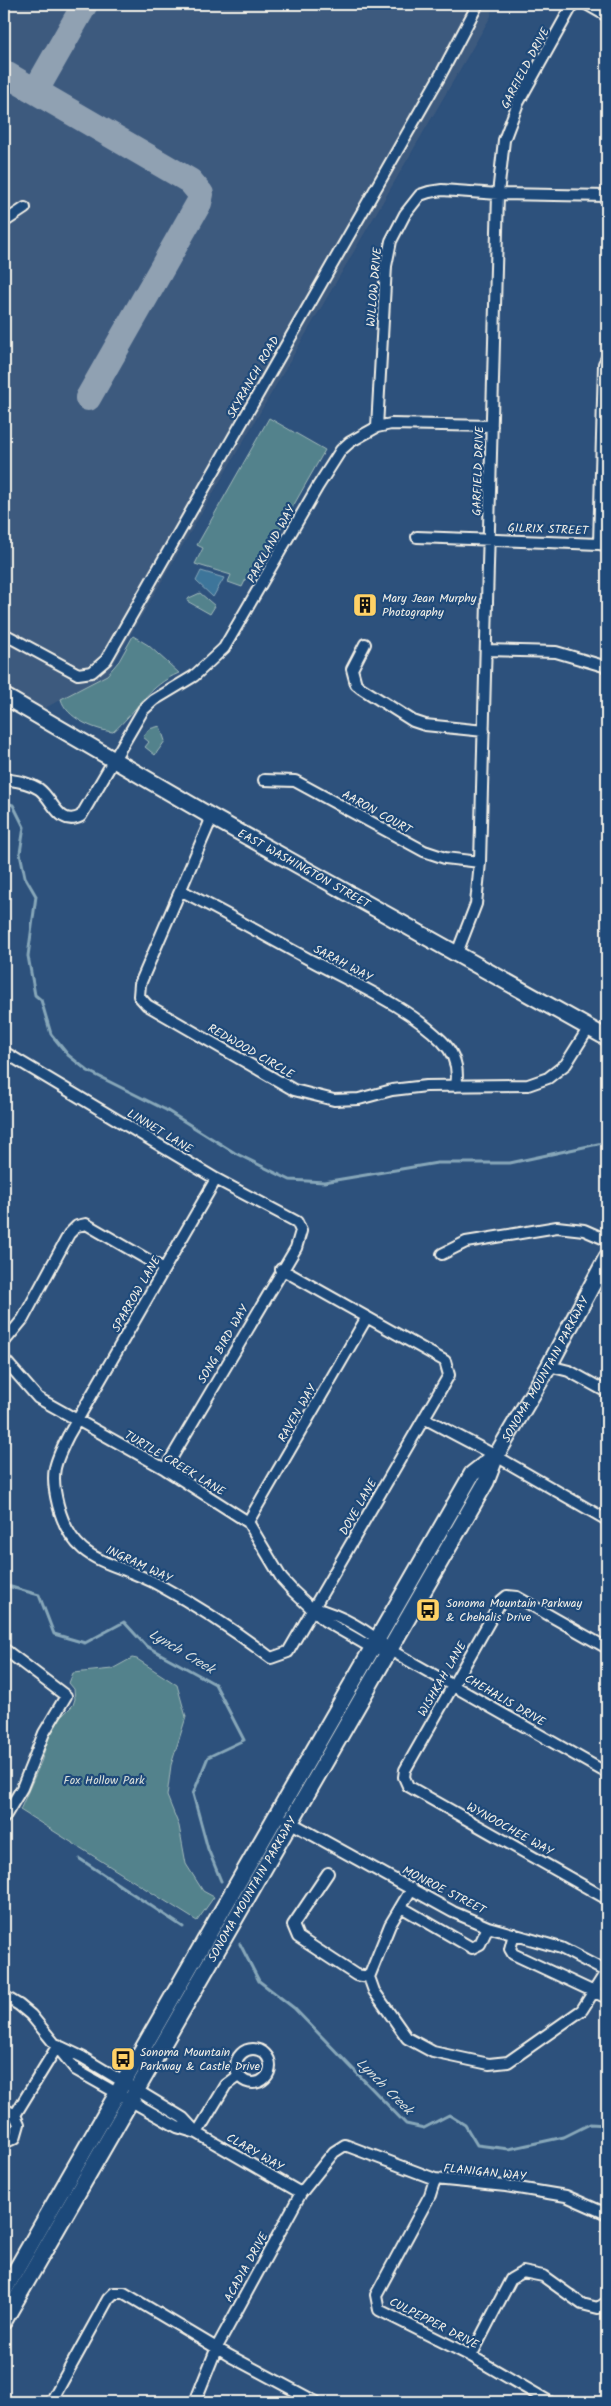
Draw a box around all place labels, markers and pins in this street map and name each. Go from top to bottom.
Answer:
place label: Mary Jean Murphy Photography [382,589,477,622]
building icon: Mary Jean Murphy Photography [352,592,378,618]
place label: Sonoma Mountain Parkway & Chehalis Drive [446,1594,582,1627]
bus stop icon: Sonoma Mountain Parkway & Chehalis Drive [415,1597,441,1623]
place label: Sonoma Mountain Parkway & Castle Drive [140,2043,261,2076]
bus stop icon: Sonoma Mountain Parkway & Castle Drive [110,2046,136,2072]

